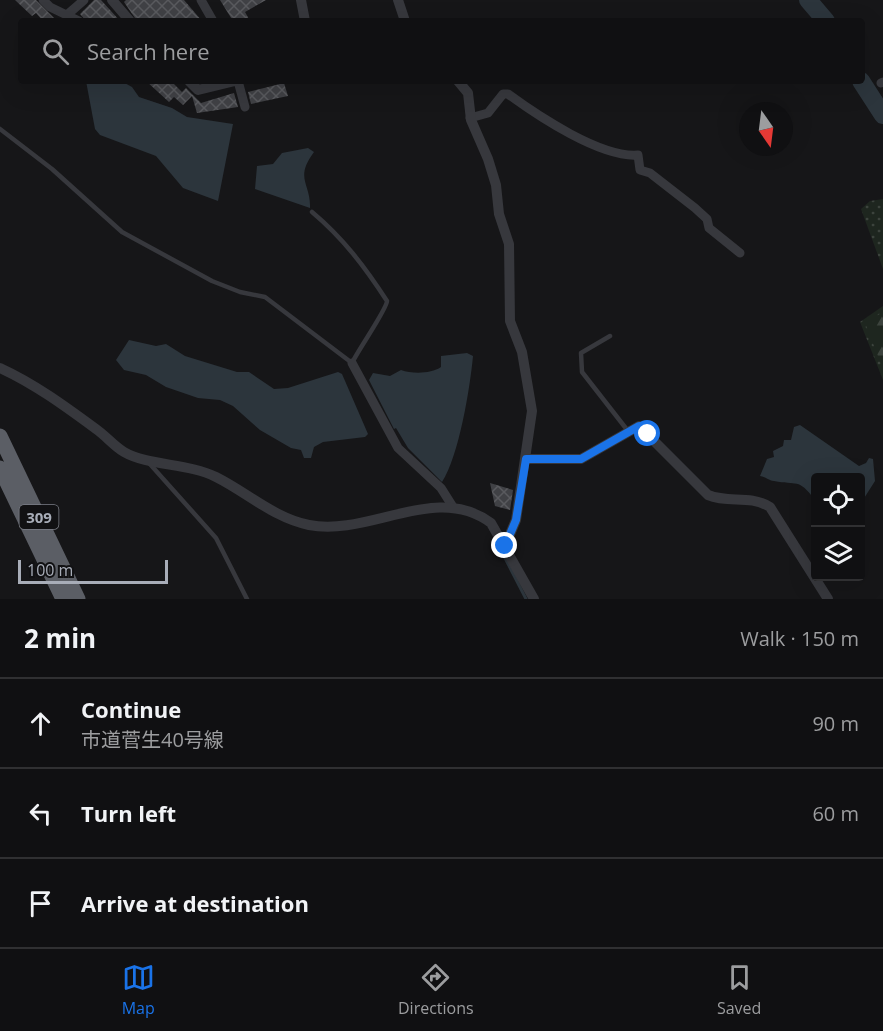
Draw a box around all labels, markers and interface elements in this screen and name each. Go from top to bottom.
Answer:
search box [18,18,865,84]
icon: search [39,35,72,68]
text: Search here [87,36,210,66]
north arrow [739,102,793,156]
route start [634,420,660,446]
map controls [811,473,865,581]
button: locate [811,473,865,527]
road number: 309 [20,505,58,529]
button: layers [811,527,865,581]
route end [491,532,517,558]
scale bar [18,557,168,584]
text: 100 m [27,559,73,581]
text: 2 min [24,620,96,656]
text: Walk · 150 m [740,625,859,652]
text: Continue [81,694,181,724]
icon: ahead [24,707,57,740]
text: 90 m [812,710,859,737]
text: 市道菅生40号線 [81,726,224,753]
icon: left [24,797,57,830]
text: Turn left [81,798,176,828]
text: 60 m [812,800,859,827]
icon: arrive [24,887,57,920]
text: Arrive at destination [81,888,309,918]
tab: Map [122,961,155,1019]
tab: Directions [398,961,474,1019]
tab: Saved [717,961,761,1019]

